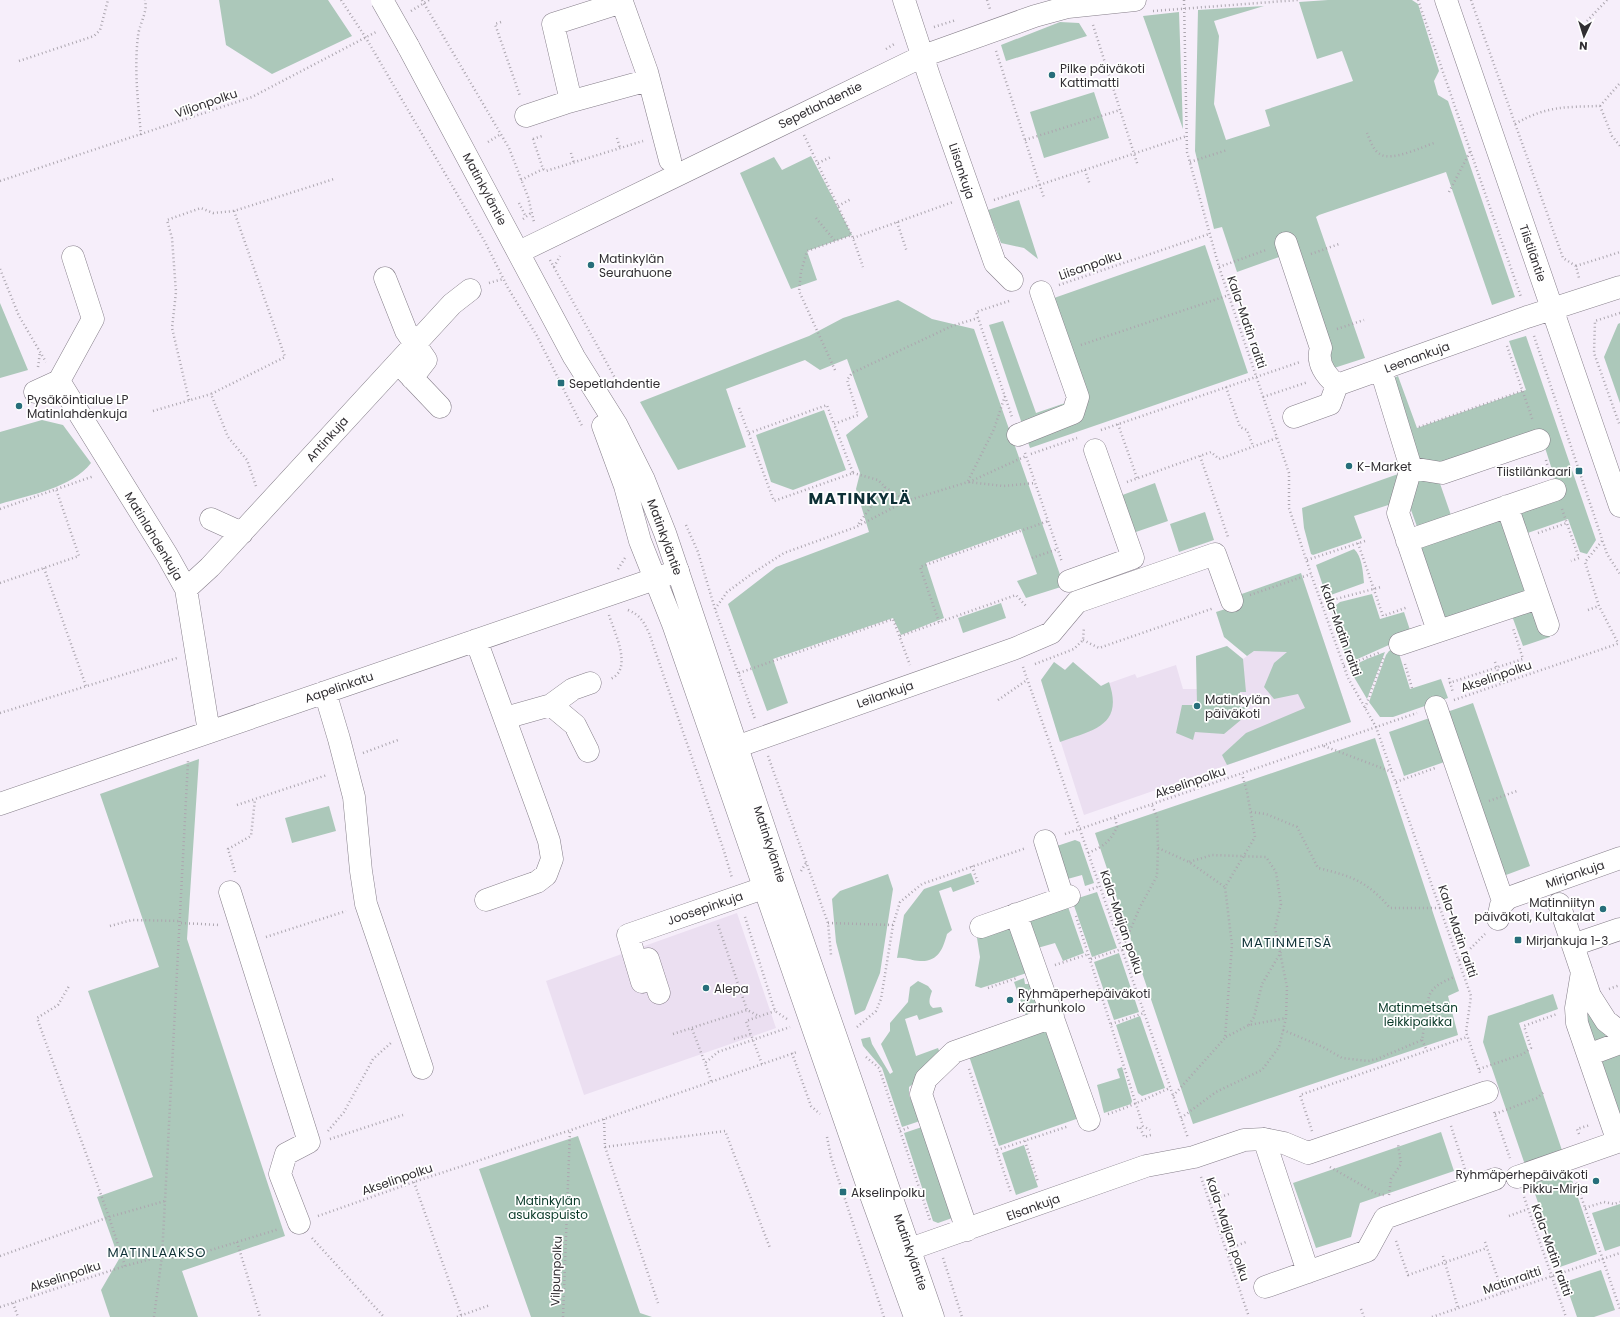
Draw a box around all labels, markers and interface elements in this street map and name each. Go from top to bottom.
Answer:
north arrow [1564,16,1604,56]
text: N [1579,38,1588,54]
place label: Pilke päiväkoti Kattimatti [1060,60,1145,91]
marker: Pilke päiväkoti Kattimatti [1047,70,1057,80]
street label: Sepetlahdentie [775,77,865,133]
street label: Viljonpolku [173,84,239,122]
street label: Liisankuja [945,141,979,201]
street label: Matinkyläntie [459,150,511,228]
street label: Tiistiläntie [1515,222,1551,284]
street label: Liisanpolku [1056,246,1124,284]
place label: Matinkylän Seurahuone [599,250,672,281]
marker: Matinkylän Seurahuone [586,260,596,270]
street label: Kala-Matin raitti [1223,273,1271,371]
street label: Leenankuja [1382,337,1452,377]
place label: Sepetlahdentie [569,375,660,392]
marker: Sepetlahdentie [556,378,566,388]
place label: Pysäköintialue LP Matinlahdenkuja [27,391,128,422]
marker: Pysäköintialue LP Matinlahdenkuja [14,401,24,411]
street label: Antinkuja [302,413,352,465]
place label: K-Market [1357,458,1412,475]
marker: K-Market [1344,461,1354,471]
place label: Tiistilänkaari [1496,463,1571,480]
marker: Tiistilänkaari [1574,466,1584,476]
district label: MATINKYLÄ [808,487,912,510]
street label: Matinlahdenkuja [121,489,187,583]
street label: Matinkyläntie [643,497,687,577]
street label: Kala-Matin raitti [1316,582,1366,678]
street label: Akselinpolku [1458,656,1534,696]
street label: Aapelinkatu [302,667,376,707]
street label: Leilankuja [854,676,916,712]
place label: Matinkylän päiväkoti [1205,691,1270,722]
marker: Matinkylän päiväkoti [1192,701,1202,711]
street label: Akselinpolku [1152,762,1228,802]
street label: Matinkyläntie [750,803,790,885]
street label: Mirjankuja [1543,856,1607,892]
street label: Kala-Maijan polku [1096,868,1148,976]
street label: Kala-Matin raitti [1434,882,1482,980]
street label: Joosepinkuja [665,887,745,929]
place label: Matinniityn päiväkoti, Kultakalat [1474,894,1595,925]
marker: Matinniityn päiväkoti, Kultakalat [1598,904,1608,914]
place label: Mirjankuja 1-3 [1526,932,1608,949]
district label: MATINMETSÄ [1242,933,1332,952]
marker: Mirjankuja 1-3 [1513,935,1523,945]
place label: Alepa [714,980,749,997]
marker: Alepa [701,983,711,993]
place label: Ryhmäperhepäiväkoti Karhunkolo [1018,985,1151,1016]
marker: Ryhmäperhepäiväkoti Karhunkolo [1005,995,1015,1005]
park label: Matinmetsän leikkipaikka [1378,999,1458,1030]
street label: Akselinpolku [359,1159,435,1199]
place label: Ryhmäperhepäiväkoti Pikku-Mirja [1455,1166,1588,1197]
street label: Kala-Maijan polku [1202,1175,1254,1283]
marker: Ryhmäperhepäiväkoti Pikku-Mirja [1591,1176,1601,1186]
place label: Akselinpolku [851,1184,925,1201]
marker: Akselinpolku [838,1187,848,1197]
street label: Elsankuja [1004,1189,1062,1225]
park label: Matinkylän asukaspuisto [508,1192,588,1223]
street label: Kala-Matin raitti [1527,1202,1577,1298]
street label: Matinkyläntie [890,1211,932,1293]
street label: Vilpunpolku [546,1236,566,1306]
district label: MATINLAAKSO [107,1243,207,1262]
street label: Akselinpolku [27,1256,103,1296]
street label: Matinraitti [1481,1262,1543,1298]

